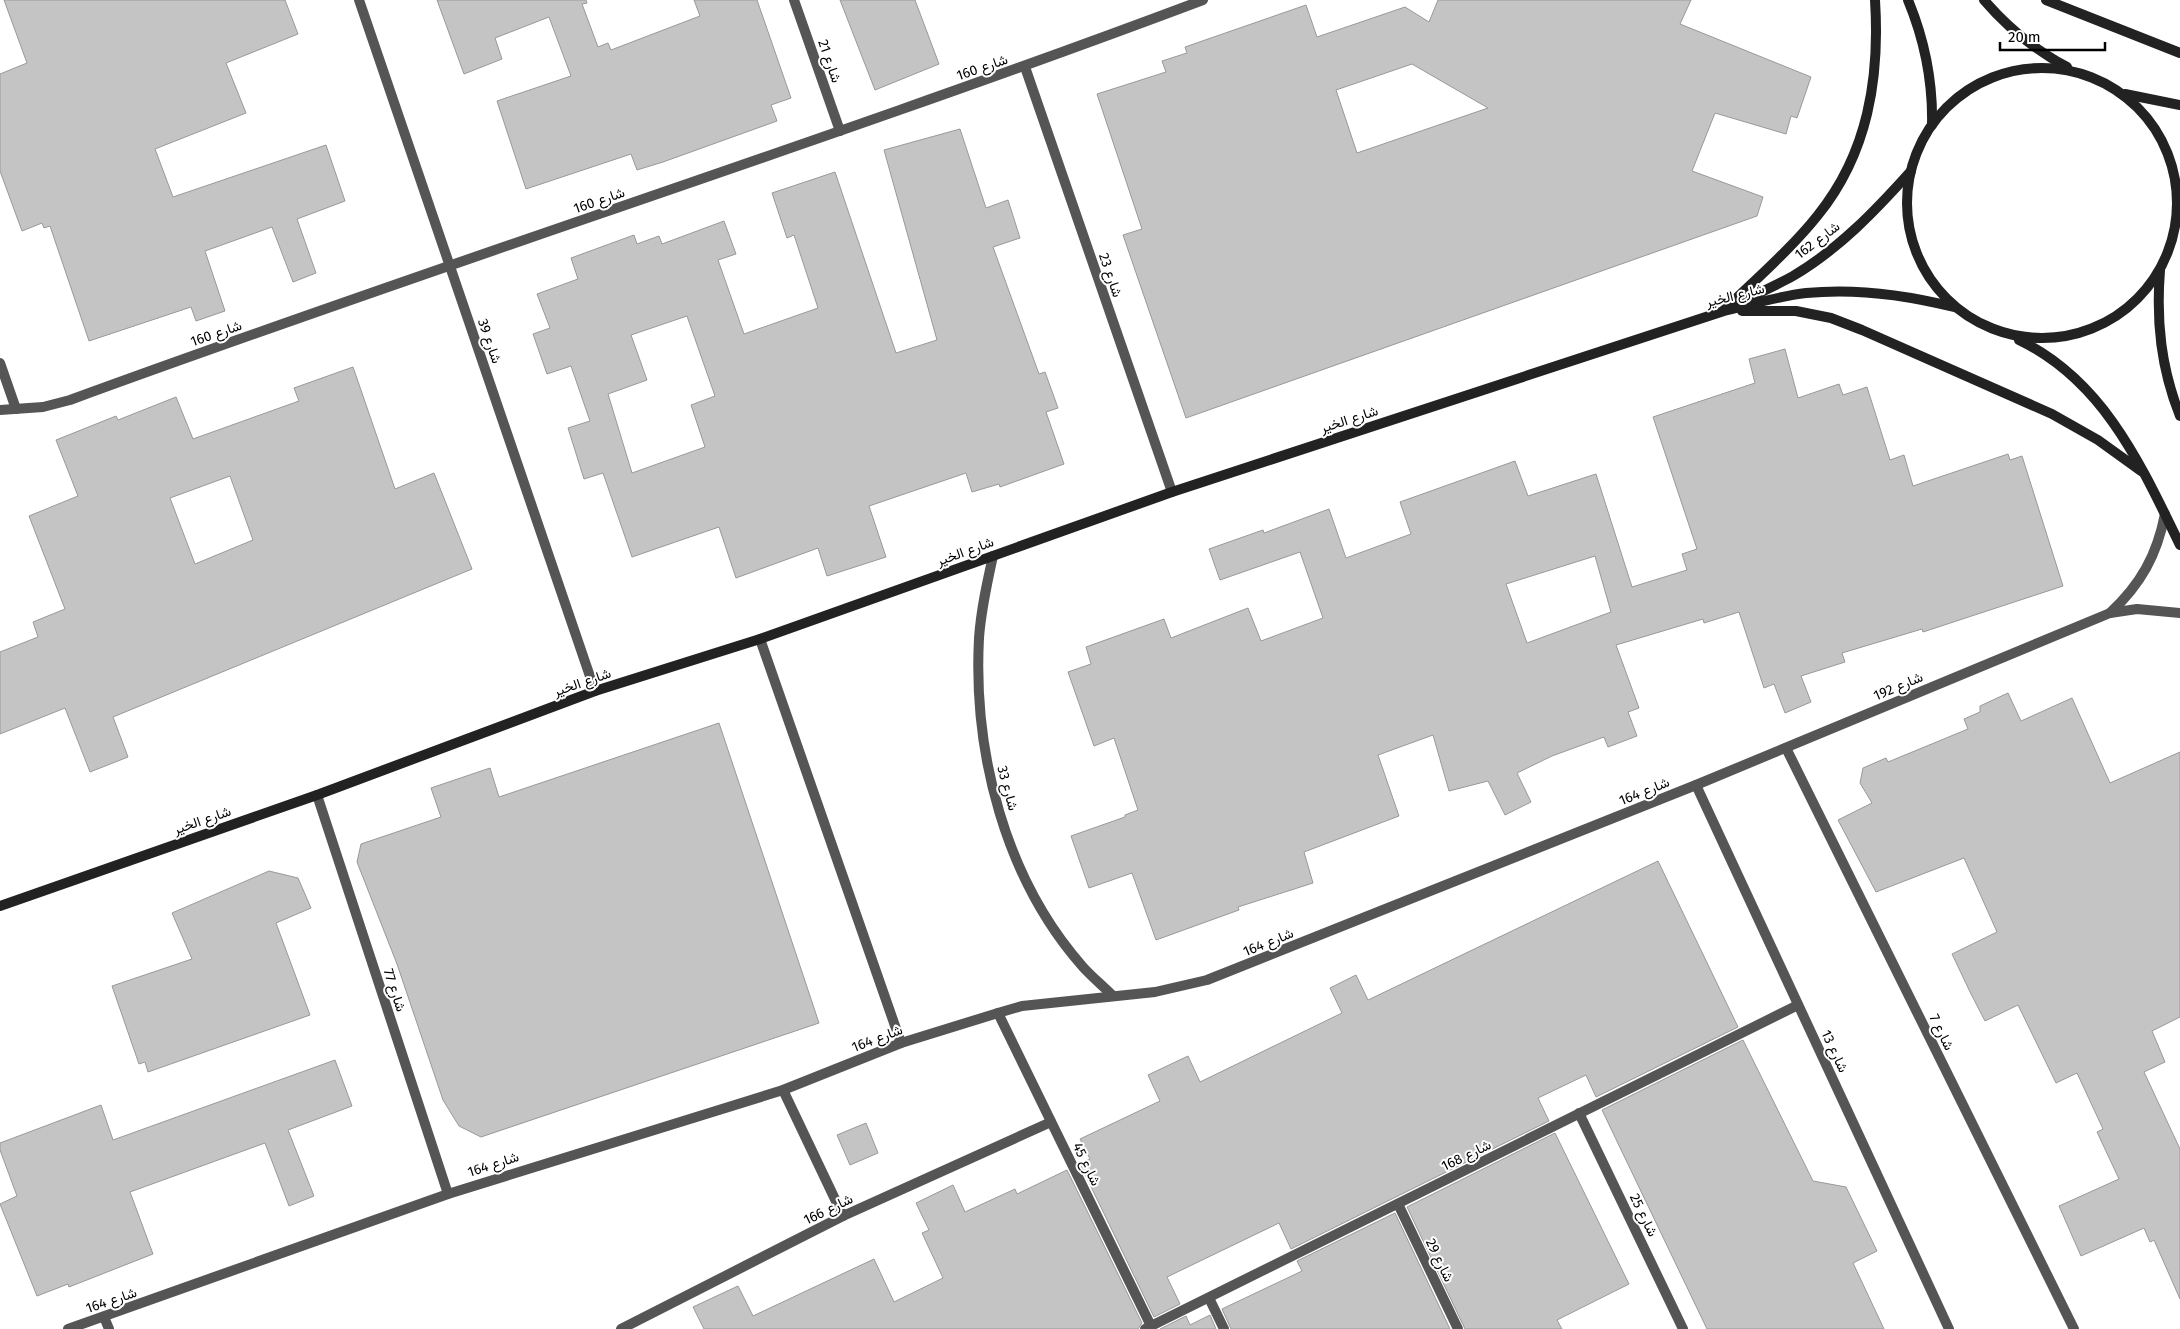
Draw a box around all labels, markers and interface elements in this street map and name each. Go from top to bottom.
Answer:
scale bar [2000,20,2105,52]
text: 20 m [2008,28,2041,46]
street label: شارع 21 [812,37,845,86]
street label: شارع 160 [954,51,1011,86]
street label: شارع 160 [571,184,628,219]
street label: شارع 162 [1791,218,1844,264]
street label: شارع 23 [1093,251,1126,300]
street label: شارع الخير [1703,280,1767,313]
street label: شارع 160 [188,317,245,352]
street label: شارع 39 [472,317,505,366]
street label: شارع الخير [1317,402,1381,439]
street label: شارع الخير [933,533,997,572]
street label: شارع الخير [550,665,614,702]
street label: شارع 192 [1871,668,1926,706]
street label: شارع 33 [991,764,1022,813]
street label: شارع 164 [1616,774,1673,811]
street label: شارع الخير [170,803,234,840]
street label: شارع 164 [1240,925,1297,962]
street label: شارع 77 [378,966,409,1014]
street label: شارع 7 [1924,1011,1958,1054]
street label: شارع 164 [849,1021,906,1058]
street label: شارع 13 [1816,1027,1852,1076]
street label: شارع 168 [1439,1136,1495,1177]
street label: شارع 45 [1067,1140,1104,1190]
street label: شارع 164 [465,1148,522,1183]
street label: شارع 166 [801,1190,857,1230]
street label: شارع 25 [1624,1191,1661,1240]
street label: شارع 29 [1420,1236,1457,1286]
street label: شارع 164 [83,1284,140,1319]

